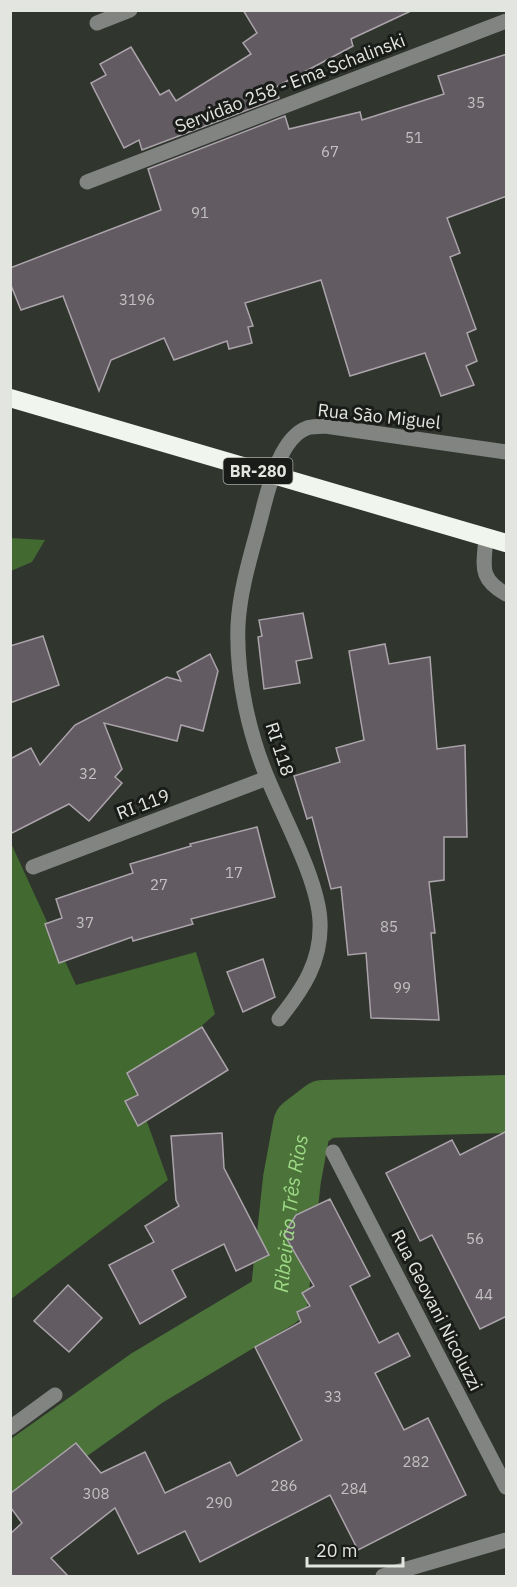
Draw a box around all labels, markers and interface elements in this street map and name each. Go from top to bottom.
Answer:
street label: Servidão 258 - Ema Schalinski [172,28,408,138]
house number: 35 [467,93,485,112]
house number: 51 [405,128,423,147]
house number: 67 [321,142,339,161]
house number: 91 [191,203,209,222]
house number: 3196 [119,290,155,309]
street label: Rua São Miguel [316,398,442,434]
road number: BR-280 [224,458,292,484]
street label: RI 118 [261,719,299,779]
house number: 32 [79,764,97,783]
street label: RI 119 [113,783,173,825]
house number: 17 [225,863,243,882]
house number: 27 [150,875,168,894]
house number: 37 [76,913,94,932]
house number: 85 [380,917,398,936]
house number: 99 [393,978,411,997]
water label: Ribeirão Três Rios [266,1132,314,1294]
street label: Rua Geovani Nicoluzzi [386,1226,488,1394]
house number: 56 [466,1229,484,1248]
house number: 44 [475,1285,493,1304]
house number: 33 [324,1387,342,1406]
house number: 282 [402,1452,430,1471]
house number: 286 [270,1476,298,1495]
house number: 284 [340,1479,368,1498]
house number: 308 [82,1484,110,1503]
house number: 290 [205,1493,233,1512]
scale bar [307,1530,403,1568]
text: 20 m [316,1539,358,1562]

